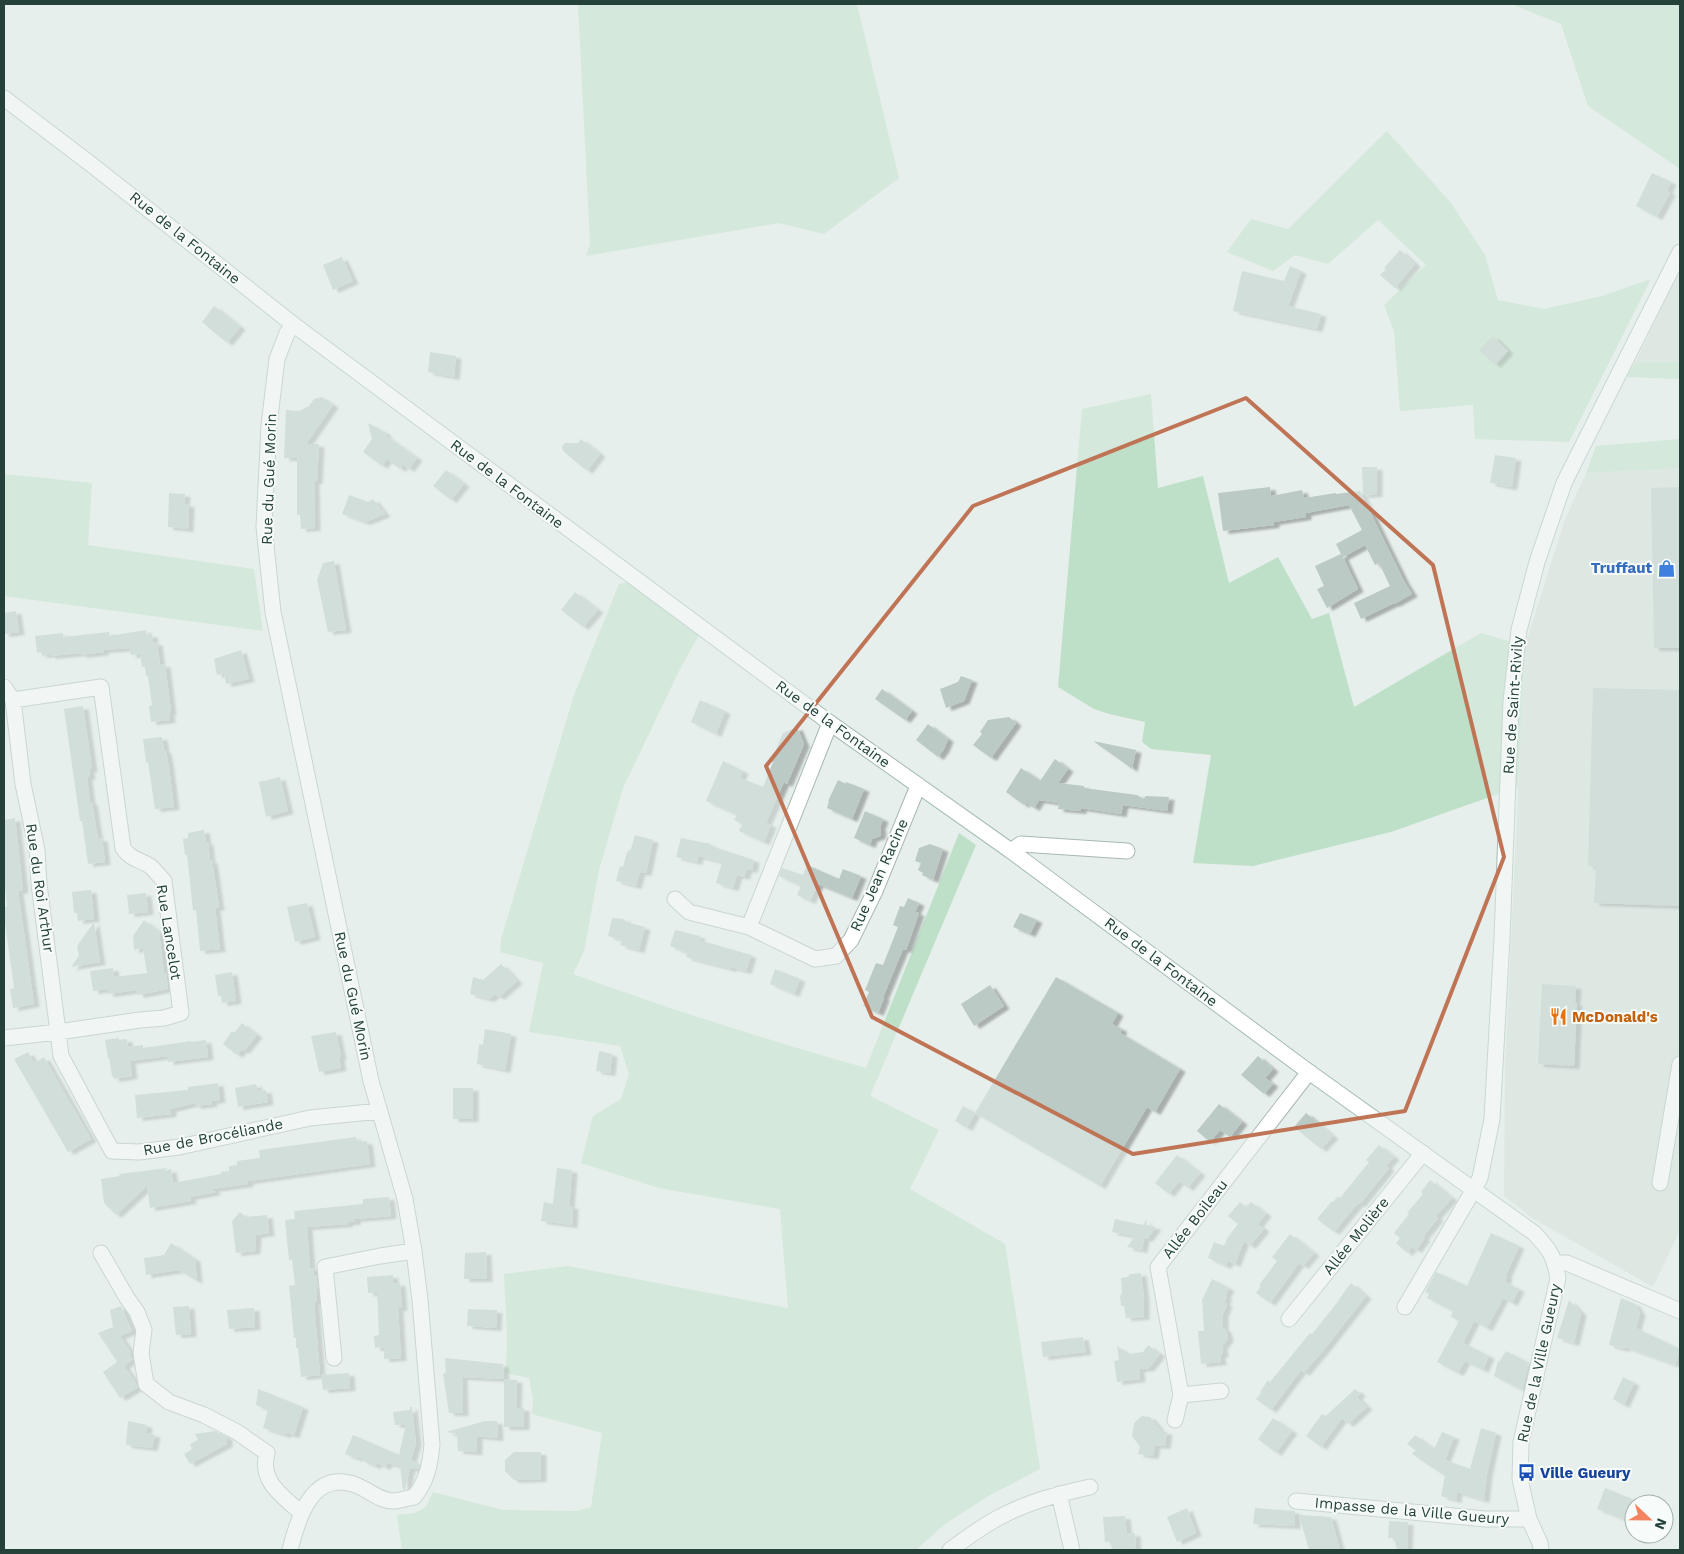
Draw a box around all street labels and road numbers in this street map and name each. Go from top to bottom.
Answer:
street label: Rue de la Fontaine [126,188,244,288]
street label: Rue du Gué Morin [258,413,280,545]
street label: Rue de la Fontaine [447,436,567,532]
street label: Rue de Saint-Rivily [1499,635,1527,775]
street label: Rue de la Fontaine [772,676,894,772]
street label: Rue Jean Racine [846,816,912,934]
street label: Rue du Roi Arthur [22,822,58,954]
street label: Rue Lancelot [153,883,186,982]
street label: Rue de la Fontaine [1101,914,1221,1010]
street label: Rue du Gué Morin [331,930,375,1062]
street label: Rue de Brocéliande [142,1115,284,1159]
street label: Allée Boileau [1159,1176,1231,1262]
street label: Allée Molière [1319,1193,1393,1279]
street label: Rue de la Ville Gueury [1513,1282,1565,1444]
street label: Impasse de la Ville Gueury [1314,1494,1510,1528]

